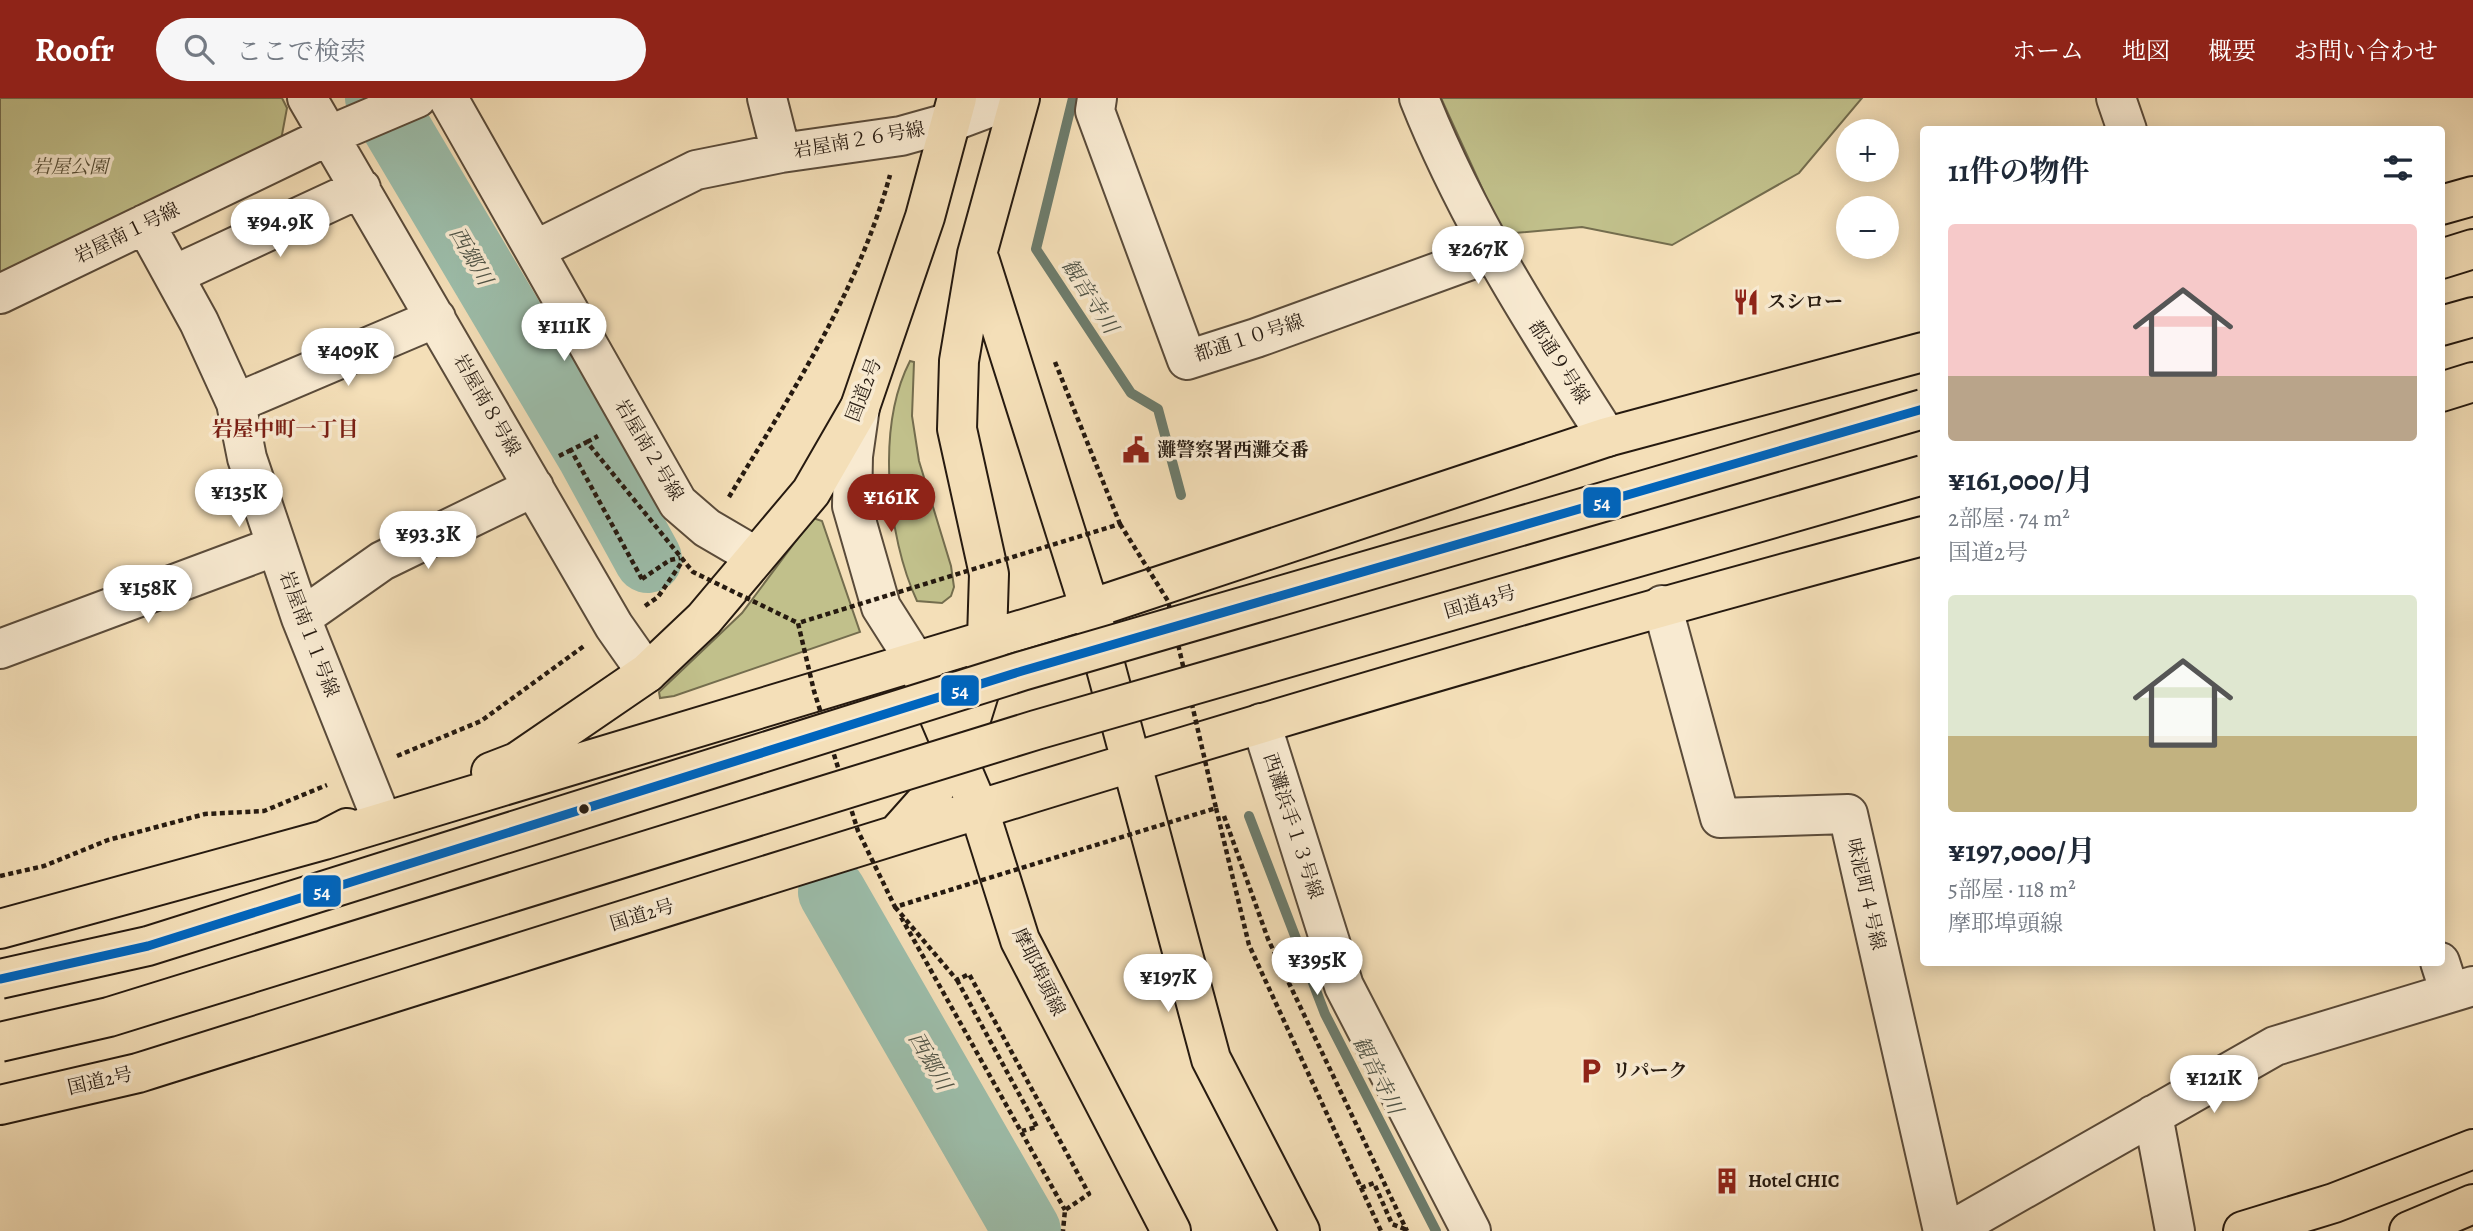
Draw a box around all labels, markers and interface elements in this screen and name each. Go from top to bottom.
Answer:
search box [156,18,646,81]
text: Roofr [35,27,114,72]
icon: search [180,30,218,68]
text: ここで検索 [236,34,366,69]
text: ホーム [2012,35,2084,67]
text: 地図 [2122,35,2170,67]
text: 概要 [2208,35,2256,67]
text: お問い合わせ [2294,35,2438,67]
street label: 岩屋南２６号線 [791,116,927,164]
map controls [1836,119,1899,259]
button: + [1836,119,1899,182]
icon: filters [2379,149,2417,187]
text: 11件の物件 [1948,151,2089,191]
park label: 岩屋公園 [32,154,111,180]
street label: 岩屋南１号線 [70,196,184,270]
button: − [1836,196,1899,259]
pin: ¥94.9K [223,200,337,259]
text: ¥94.9K [247,206,313,237]
water label: 西郷川 [443,222,500,292]
pin: ¥267K [1429,226,1527,286]
text: ¥267K [1448,233,1508,264]
water label: 観音寺川 [1055,253,1126,341]
icon: home [2120,269,2246,395]
restaurant icon: スシロー [1731,287,1761,317]
place label: スシロー [1767,289,1843,315]
pin: ¥111K [515,303,613,363]
street label: 都通１０号線 [1191,308,1307,368]
text: ¥111K [537,310,591,341]
street label: 都通９号線 [1522,315,1596,409]
pin: ¥409K [299,328,397,388]
text: ¥409K [317,335,379,366]
street label: 岩屋南８号線 [447,349,527,461]
street label: 国道2号 [840,355,888,425]
street label: 岩屋南２号線 [608,394,690,506]
district label: 岩屋中町一丁目 [212,415,359,443]
public building icon: 灘警察署西灘交番 [1121,435,1151,465]
place label: 灘警察署西灘交番 [1157,437,1309,463]
text: ¥161,000/月 [1948,460,2094,500]
pin: ¥135K [190,470,288,529]
pin: ¥161K [842,474,940,534]
text: ¥135K [211,476,267,507]
text: ¥161K [863,481,919,512]
line badge: 54 [1582,486,1622,519]
text: 54 [1593,490,1611,516]
text: 2部屋 · 74 m² [1948,503,2070,534]
pin: ¥93.3K [371,512,485,571]
text: ¥93.3K [395,518,461,549]
text: 国道2号 [1948,537,2028,568]
pin: ¥158K [99,566,197,625]
street label: 岩屋南１１号線 [273,567,345,701]
text: ¥158K [119,572,177,603]
street label: 国道43号 [1441,579,1519,625]
icon: home [2120,640,2246,766]
line badge: 54 [940,674,980,707]
text: 54 [951,678,969,704]
street label: 西灘浜手１３号線 [1257,750,1329,902]
unlabelled marker [577,802,591,816]
text: ¥197,000/月 [1948,831,2096,871]
street label: 味泥町４号線 [1841,836,1891,952]
line badge: 54 [302,874,342,908]
text: 5部屋 · 118 m² [1948,874,2076,905]
text: 54 [313,879,331,905]
street label: 国道2号 [607,893,677,937]
text: 摩耶埠頭線 [1948,908,2063,939]
street label: 摩耶埠頭線 [1006,924,1072,1020]
pin: ¥395K [1268,937,1366,997]
text: ¥395K [1288,944,1346,975]
pin: ¥197K [1119,954,1217,1014]
text: ¥197K [1139,961,1197,992]
water label: 西郷川 [902,1027,959,1097]
water label: 観音寺川 [1346,1031,1410,1121]
parking icon: リパーク [1576,1056,1606,1086]
pin: ¥121K [2165,1056,2263,1115]
place label: リパーク [1612,1058,1687,1084]
street label: 国道2号 [65,1061,135,1101]
text: ¥121K [2186,1062,2242,1093]
building icon: Hotel CHIC [1712,1166,1742,1196]
place label: Hotel CHIC [1748,1168,1839,1194]

